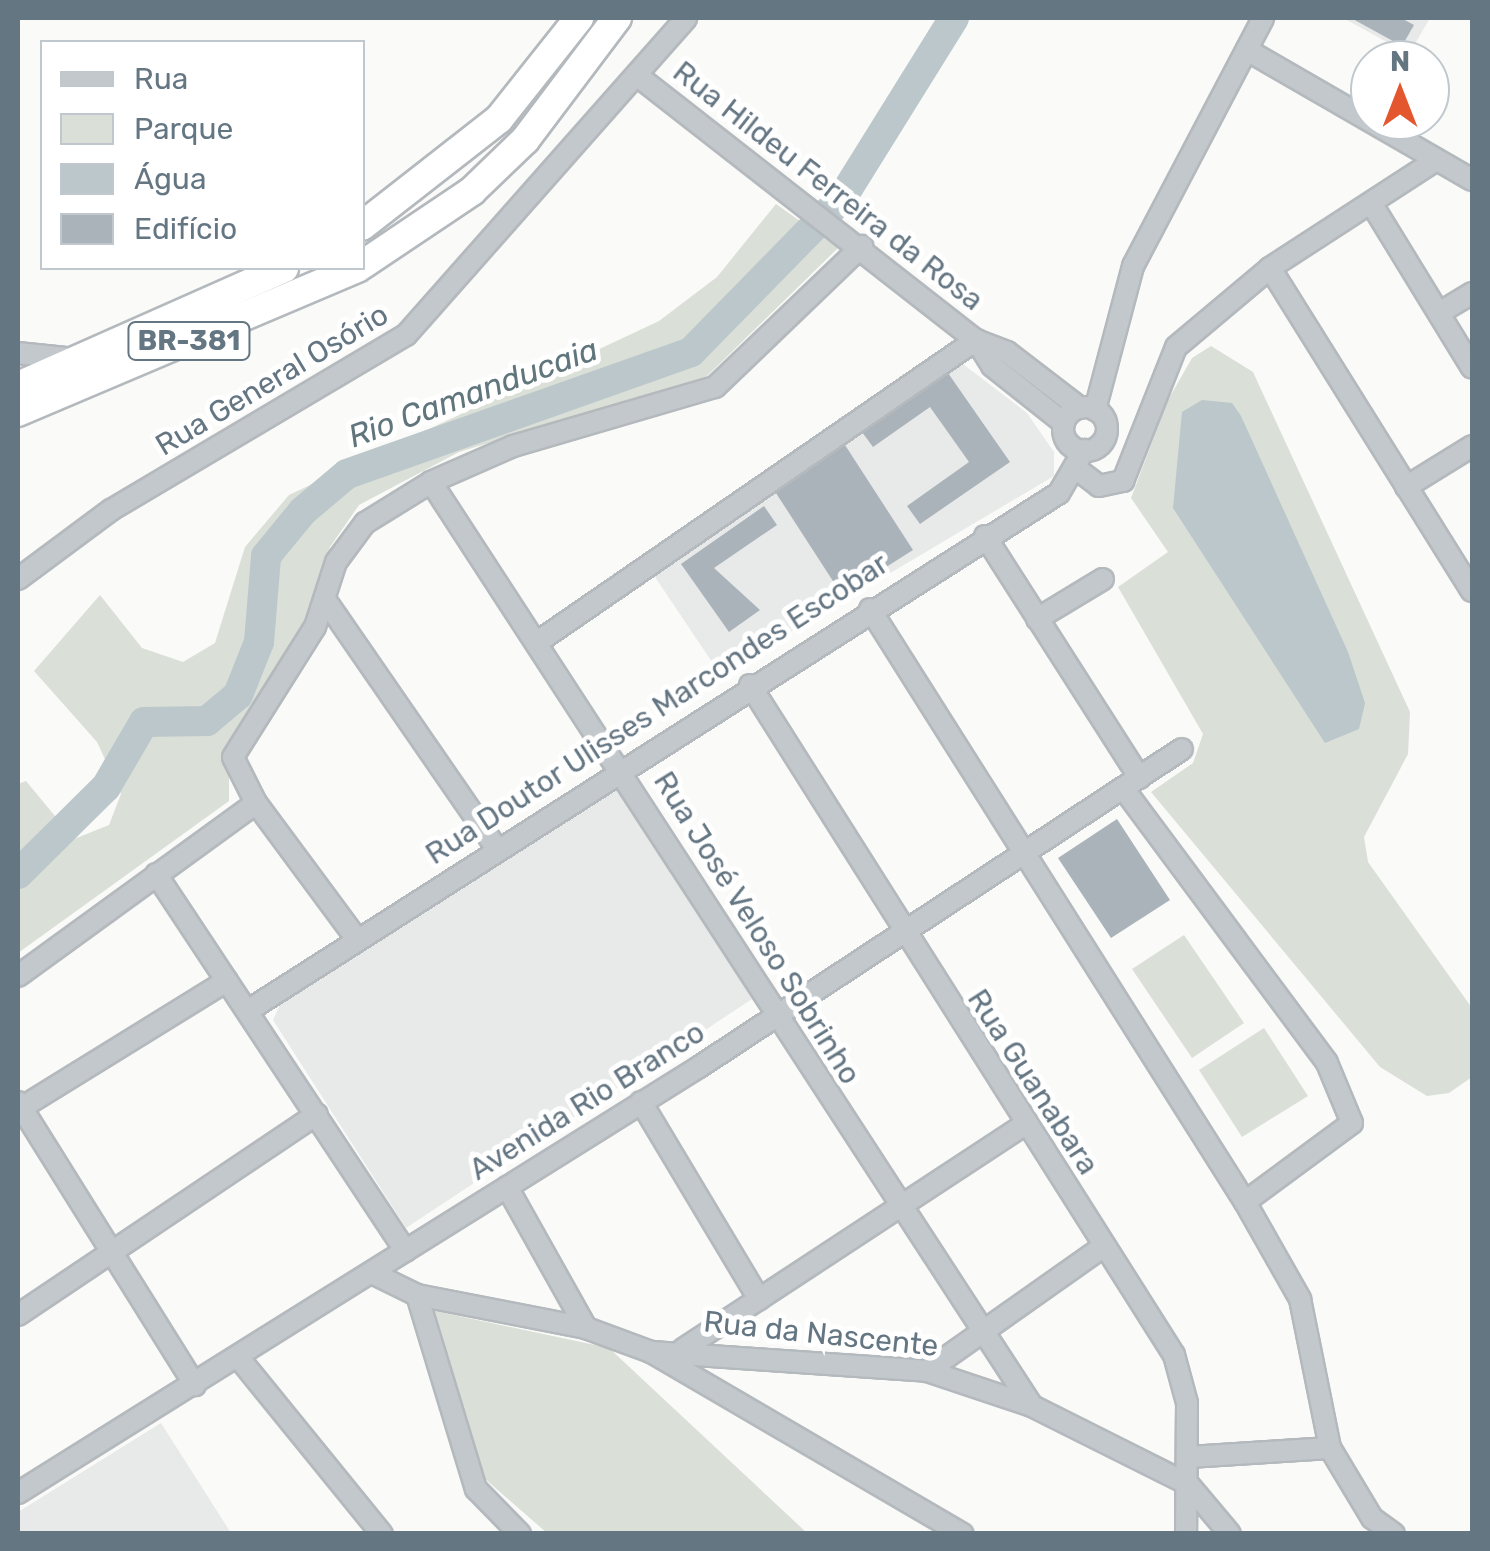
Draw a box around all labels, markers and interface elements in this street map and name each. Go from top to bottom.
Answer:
legend [40,40,365,270]
north arrow [1350,40,1450,140]
text: N [1390,45,1410,78]
street label: Rua Hildeu Ferreira da Rosa [666,54,990,318]
text: Rua [134,61,188,97]
text: Parque [134,111,233,147]
text: Água [134,161,206,197]
text: Edifício [134,211,237,247]
street label: Rua General Osório [149,296,395,464]
road number: BR-381 [126,318,252,364]
water label: Rio Camanducaia [343,330,603,456]
street label: Rua Doutor Ulisses Marcondes Escobar [419,546,895,872]
street label: Rua José Veloso Sobrinho [646,765,868,1091]
street label: Rua Guanabara [960,983,1106,1181]
street label: Avenida Rio Branco [463,1014,711,1188]
street label: Rua da Nascente [702,1304,940,1364]

